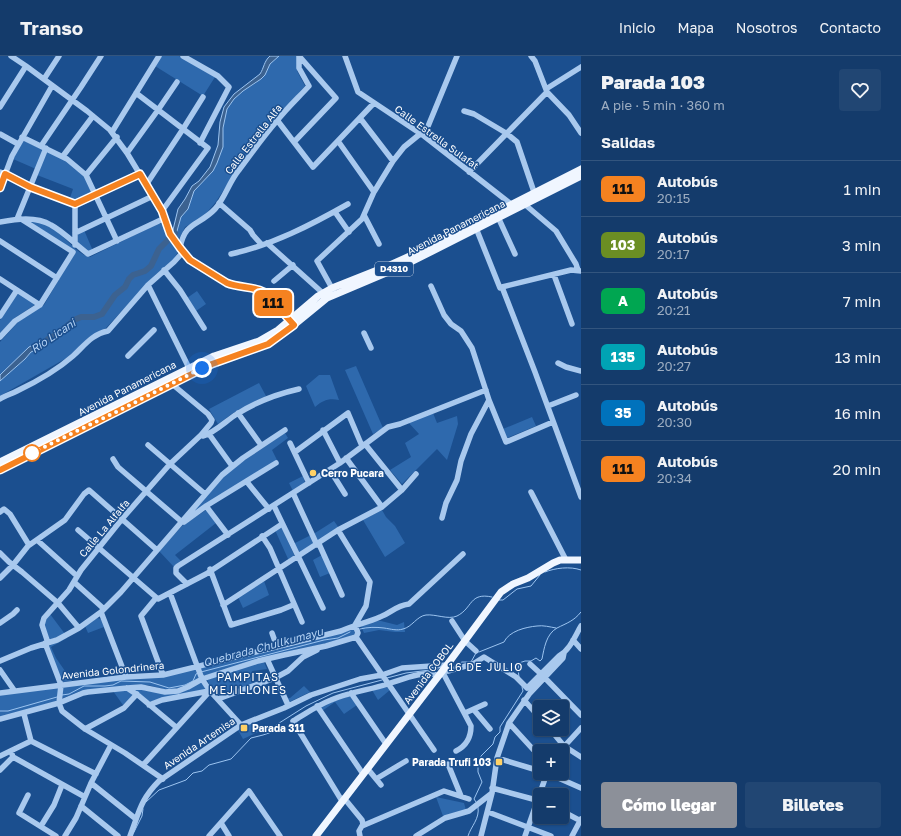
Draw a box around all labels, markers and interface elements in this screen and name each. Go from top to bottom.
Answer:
text: Transo [20,16,83,39]
text: Inicio [619,19,655,36]
text: Mapa [677,19,714,36]
text: Nosotros [736,19,797,36]
text: Contacto [819,19,881,36]
button: heart [839,69,881,111]
text: Parada 103 [601,70,705,93]
text: A pie · 5 min · 360 m [601,97,725,113]
street label: Calle Estrella Alfa [222,102,284,176]
street label: Calle Estrella Sulafat [393,102,481,172]
text: Salidas [601,133,655,151]
text: Autobús [657,172,718,190]
text: 111 [612,180,634,197]
text: 1 min [843,180,881,198]
text: 20:15 [657,190,690,206]
street label: Avenida Panamericana [405,197,507,257]
text: Autobús [657,228,718,246]
text: 103 [611,236,635,253]
text: 3 min [842,236,881,254]
text: 20:17 [657,246,690,262]
road number: D4310 [375,262,413,276]
text: Autobús [657,284,718,302]
line badge: 111 [250,290,296,316]
text: A [618,292,628,309]
text: 7 min [843,292,881,310]
text: 111 [262,294,284,311]
text: 20:21 [657,302,690,318]
water label: Río Licani [28,315,79,355]
text: Autobús [657,340,718,358]
text: 135 [611,348,635,365]
text: 13 min [835,348,881,366]
street label: Avenida Panamericana [76,358,178,418]
your location [192,358,212,378]
text: 20:27 [657,358,691,374]
text: Autobús [657,396,718,414]
text: 35 [614,404,632,421]
text: 16 min [834,404,881,422]
text: 20:30 [657,414,692,430]
unlabelled marker [23,444,41,462]
text: Autobús [657,452,718,470]
text: 111 [612,460,634,477]
text: 20 min [833,460,881,478]
place label: Cerro Pucara [321,467,384,479]
marker: Cerro Pucara [308,468,318,478]
text: 20:34 [657,470,692,486]
street label: Calle La Alfalfa [76,497,132,559]
water label: Quebrada Chullkumayu [202,624,326,670]
street label: Avenida COBOL [401,639,455,706]
street label: Avenida Golondrinera [61,659,165,681]
district label: 16 DE JULIO [449,660,523,673]
district label: PAMPITAS MEJILLONES [209,670,287,696]
map controls [533,700,569,824]
button: layers [533,700,569,736]
street label: Avenida Artemisa [161,715,237,771]
place label: Parada 311 [252,722,305,734]
marker: Parada 311 [239,723,249,733]
button: + [533,744,569,780]
place label: Parada Trufi 103 [412,756,491,768]
marker: Parada Trufi 103 [494,757,504,767]
button: Cómo llegar [601,782,737,828]
button: Billetes [745,782,881,828]
button: − [533,788,569,824]

